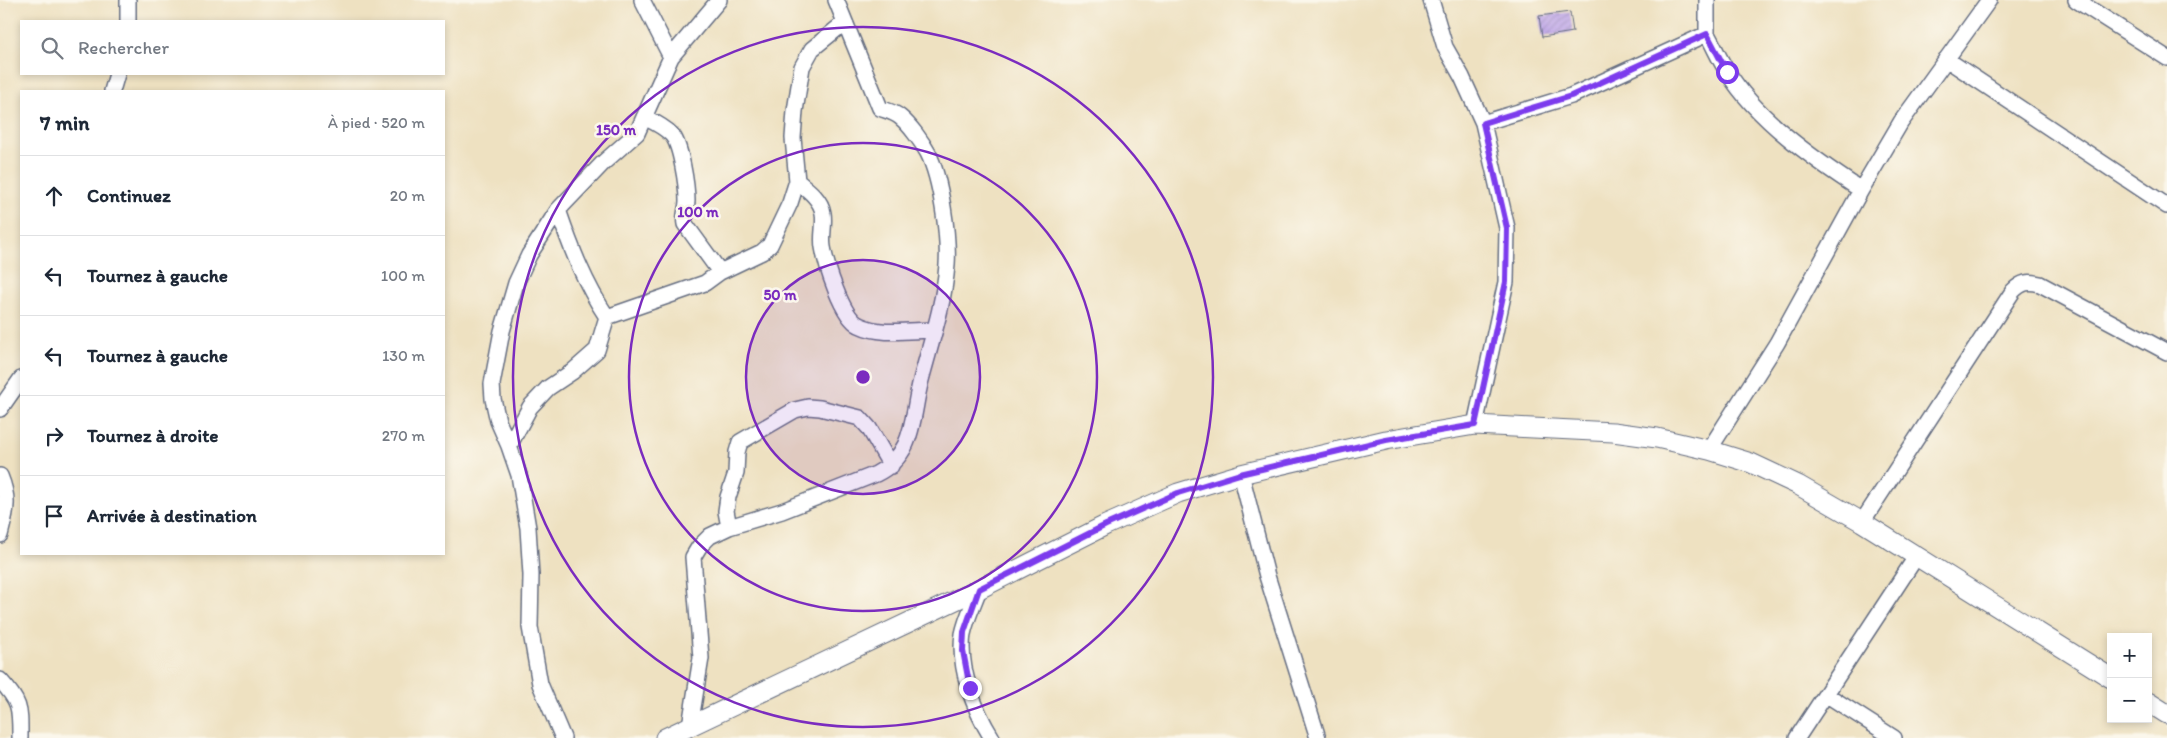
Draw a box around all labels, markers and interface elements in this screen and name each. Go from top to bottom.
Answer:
search box [20,20,445,75]
icon: search [38,34,66,62]
text: Rechercher [78,36,169,59]
route start [1716,61,1739,84]
text: 7 min [40,110,89,135]
text: À pied · 520 m [328,113,425,132]
text: 150 m [596,121,636,139]
icon: ahead [40,182,68,210]
text: Continuez [87,184,171,207]
text: 20 m [390,186,425,205]
text: 100 m [677,203,719,221]
icon: left [40,262,68,290]
text: Tournez à gauche [87,264,228,287]
text: 100 m [381,266,425,285]
text: 50 m [763,286,797,304]
icon: left [40,342,68,370]
text: Tournez à gauche [87,344,228,367]
text: 130 m [382,346,425,365]
centre of rings [854,368,872,386]
icon: right [40,422,68,450]
text: Tournez à droite [87,424,219,447]
text: 270 m [382,426,425,445]
icon: arrive [40,502,68,530]
text: Arrivée à destination [87,504,257,527]
map controls [2107,633,2152,723]
button: + [2107,633,2152,678]
route end [959,677,982,700]
button: − [2107,678,2152,723]

